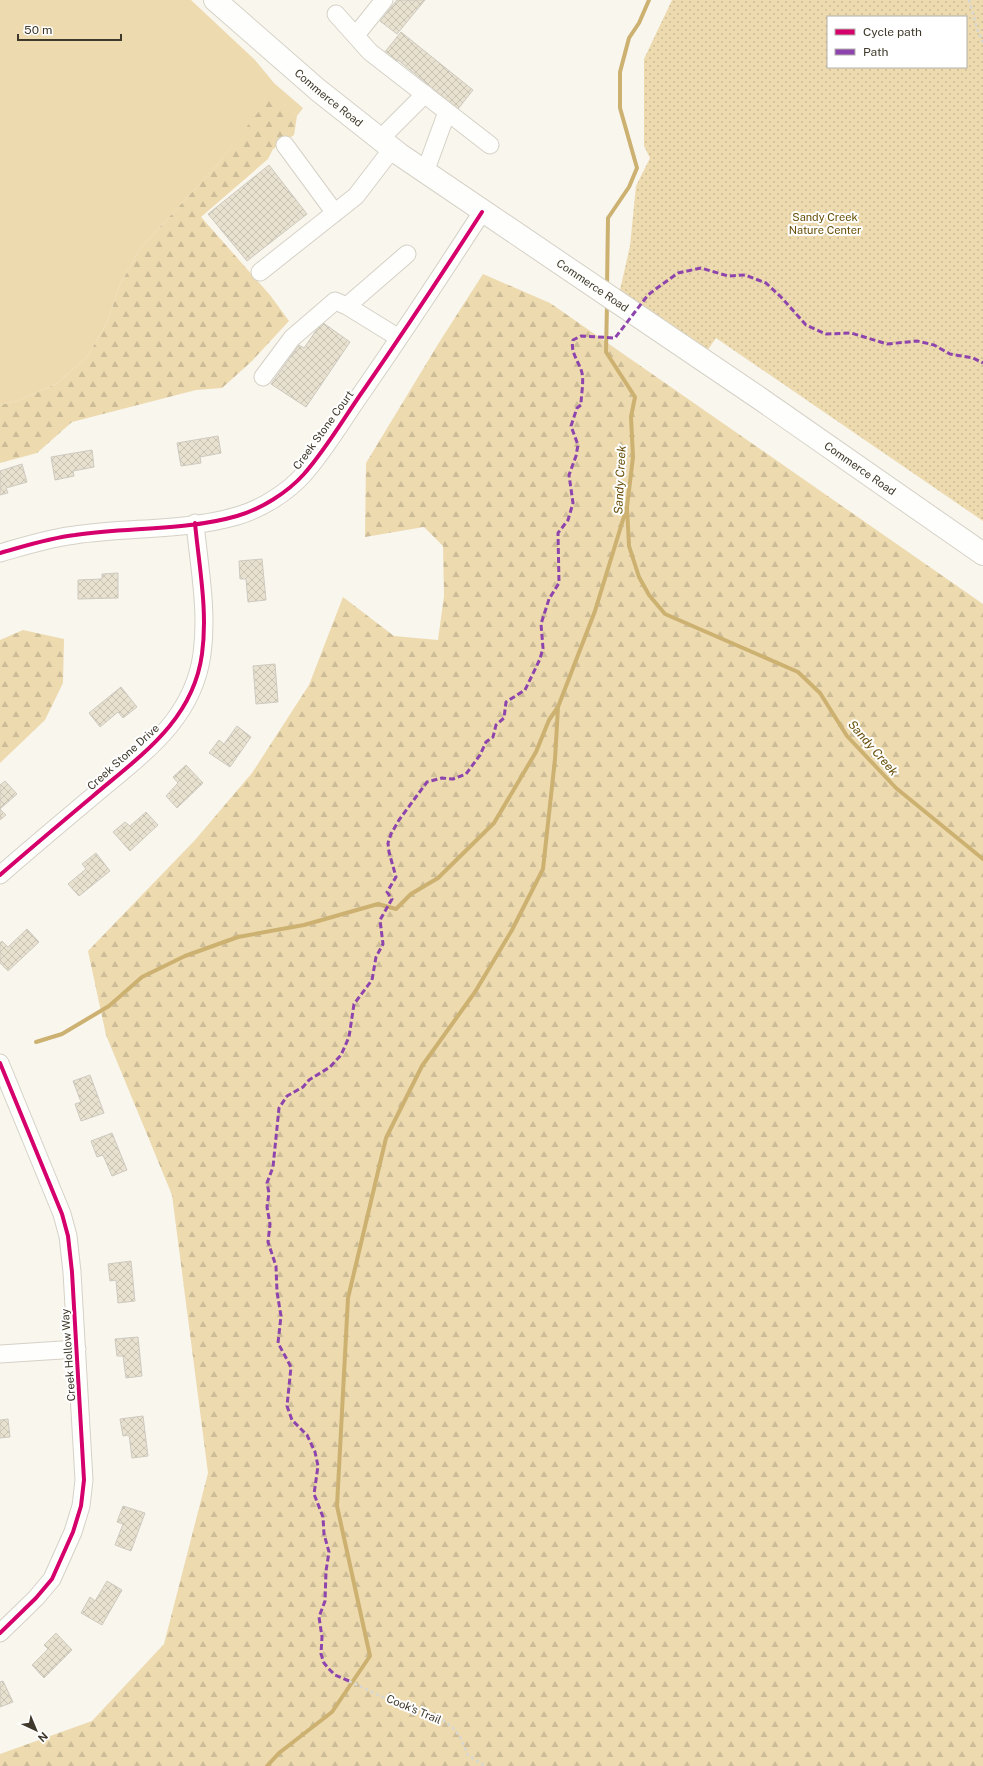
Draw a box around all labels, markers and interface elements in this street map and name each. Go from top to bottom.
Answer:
scale bar [18,16,121,42]
legend [827,16,967,68]
text: 50 m [24,23,52,37]
text: Cycle path [863,25,922,39]
text: Path [863,45,889,59]
street label: Commerce Road [292,66,365,129]
park label: Sandy Creek Nature Center [789,211,861,236]
street label: Commerce Road [554,257,631,314]
street label: Creek Stone Court [290,388,356,472]
street label: Commerce Road [822,439,898,497]
water label: Sandy Creek [611,445,629,515]
water label: Sandy Creek [845,717,901,779]
street label: Creek Stone Drive [85,722,161,792]
street label: Creek Hollow Way [59,1308,77,1402]
street label: Cook's Trail [385,1692,443,1726]
north arrow [16,1710,56,1750]
text: N [36,1730,50,1744]

